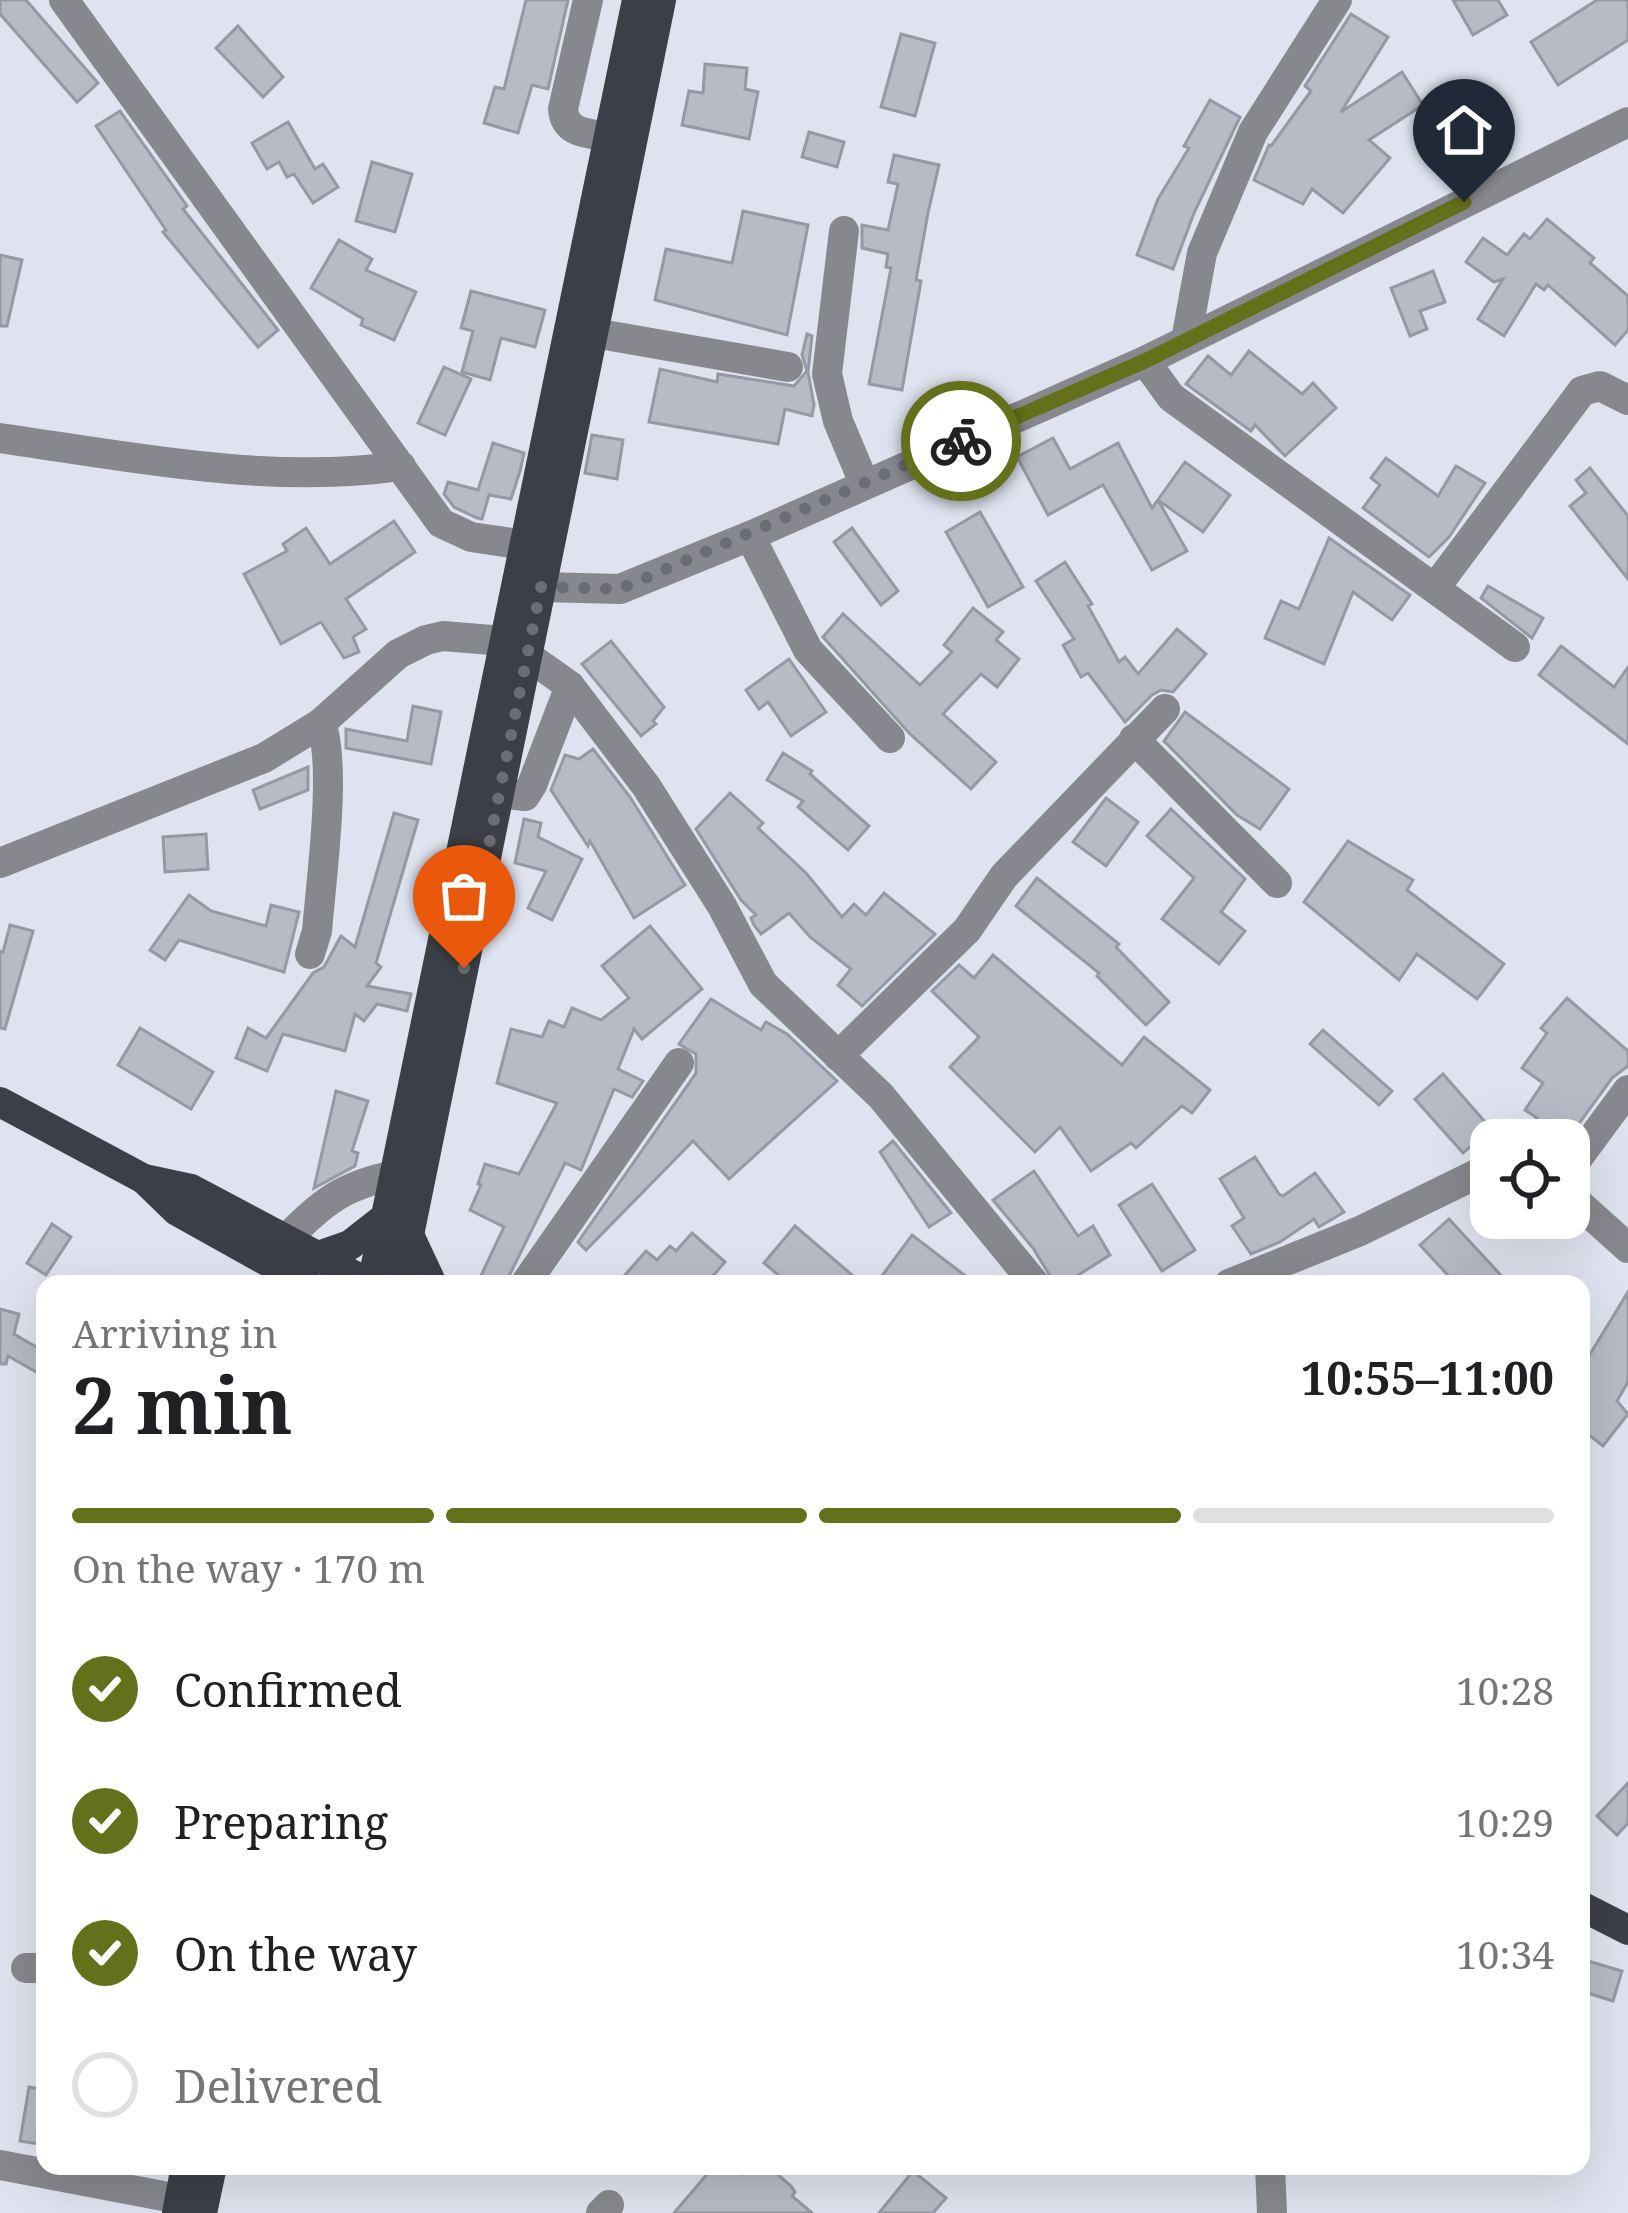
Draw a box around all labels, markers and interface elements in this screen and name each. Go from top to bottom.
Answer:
pin [1413,79,1515,202]
icon: home [1431,97,1497,163]
courier [901,381,1021,501]
icon: bike [928,408,994,474]
pin [413,845,515,968]
icon: bag [431,863,497,929]
map controls [1470,1119,1590,1239]
button: locate [1470,1119,1590,1239]
text: Arriving in [72,1306,278,1359]
text: 10:55–11:00 [1301,1347,1554,1408]
text: 2 min [72,1351,293,1457]
text: On the way · 170 m [72,1541,425,1594]
icon: check [72,1656,138,1722]
text: Confirmed [174,1659,402,1720]
text: 10:28 [1456,1663,1554,1716]
icon: check [72,1788,138,1854]
text: Preparing [174,1791,388,1852]
text: 10:29 [1456,1795,1554,1848]
icon: check [72,1920,138,1986]
text: On the way [174,1923,417,1984]
text: 10:34 [1456,1927,1554,1980]
text: Delivered [174,2055,382,2116]

